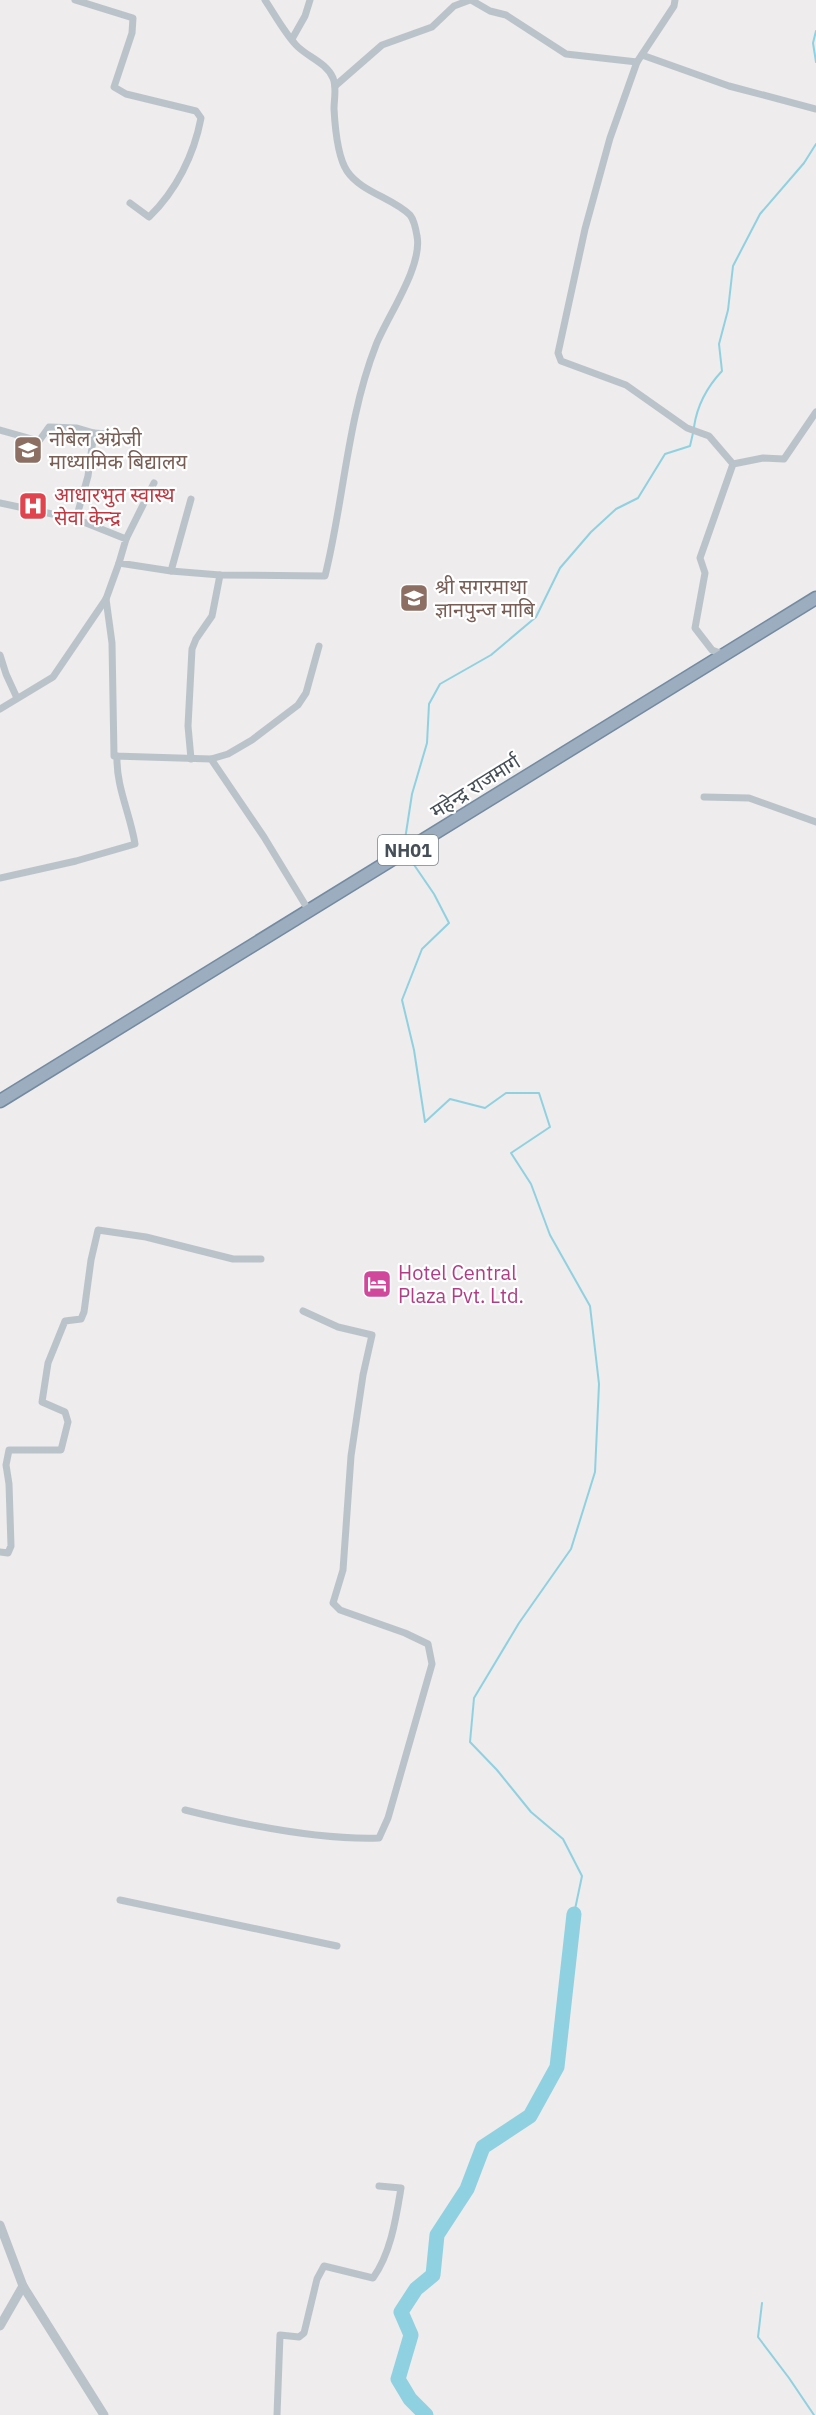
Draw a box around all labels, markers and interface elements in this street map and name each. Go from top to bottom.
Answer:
place label: नोबेल अंग्रेजी माध्यामिक बिद्यालय [49,425,188,475]
school or university icon: नोबेल अंग्रेजी माध्यामिक बिद्यालय [12,434,44,466]
place label: आधारभुत स्वास्थ सेवा केन्द्र [54,481,176,531]
hospital icon: आधारभुत स्वास्थ सेवा केन्द्र [17,490,49,522]
place label: श्री सगरमाथा ज्ञानपुन्ज माबि [435,573,535,623]
school or university icon: श्री सगरमाथा ज्ञानपुन्ज माबि [398,582,430,614]
street label: महेन्द्र राजमार्ग [425,747,526,824]
road number: NH01 [378,835,438,865]
place label: Hotel Central Plaza Pvt. Ltd. [398,1259,524,1309]
hotel icon: Hotel Central Plaza Pvt. Ltd. [361,1268,393,1300]

